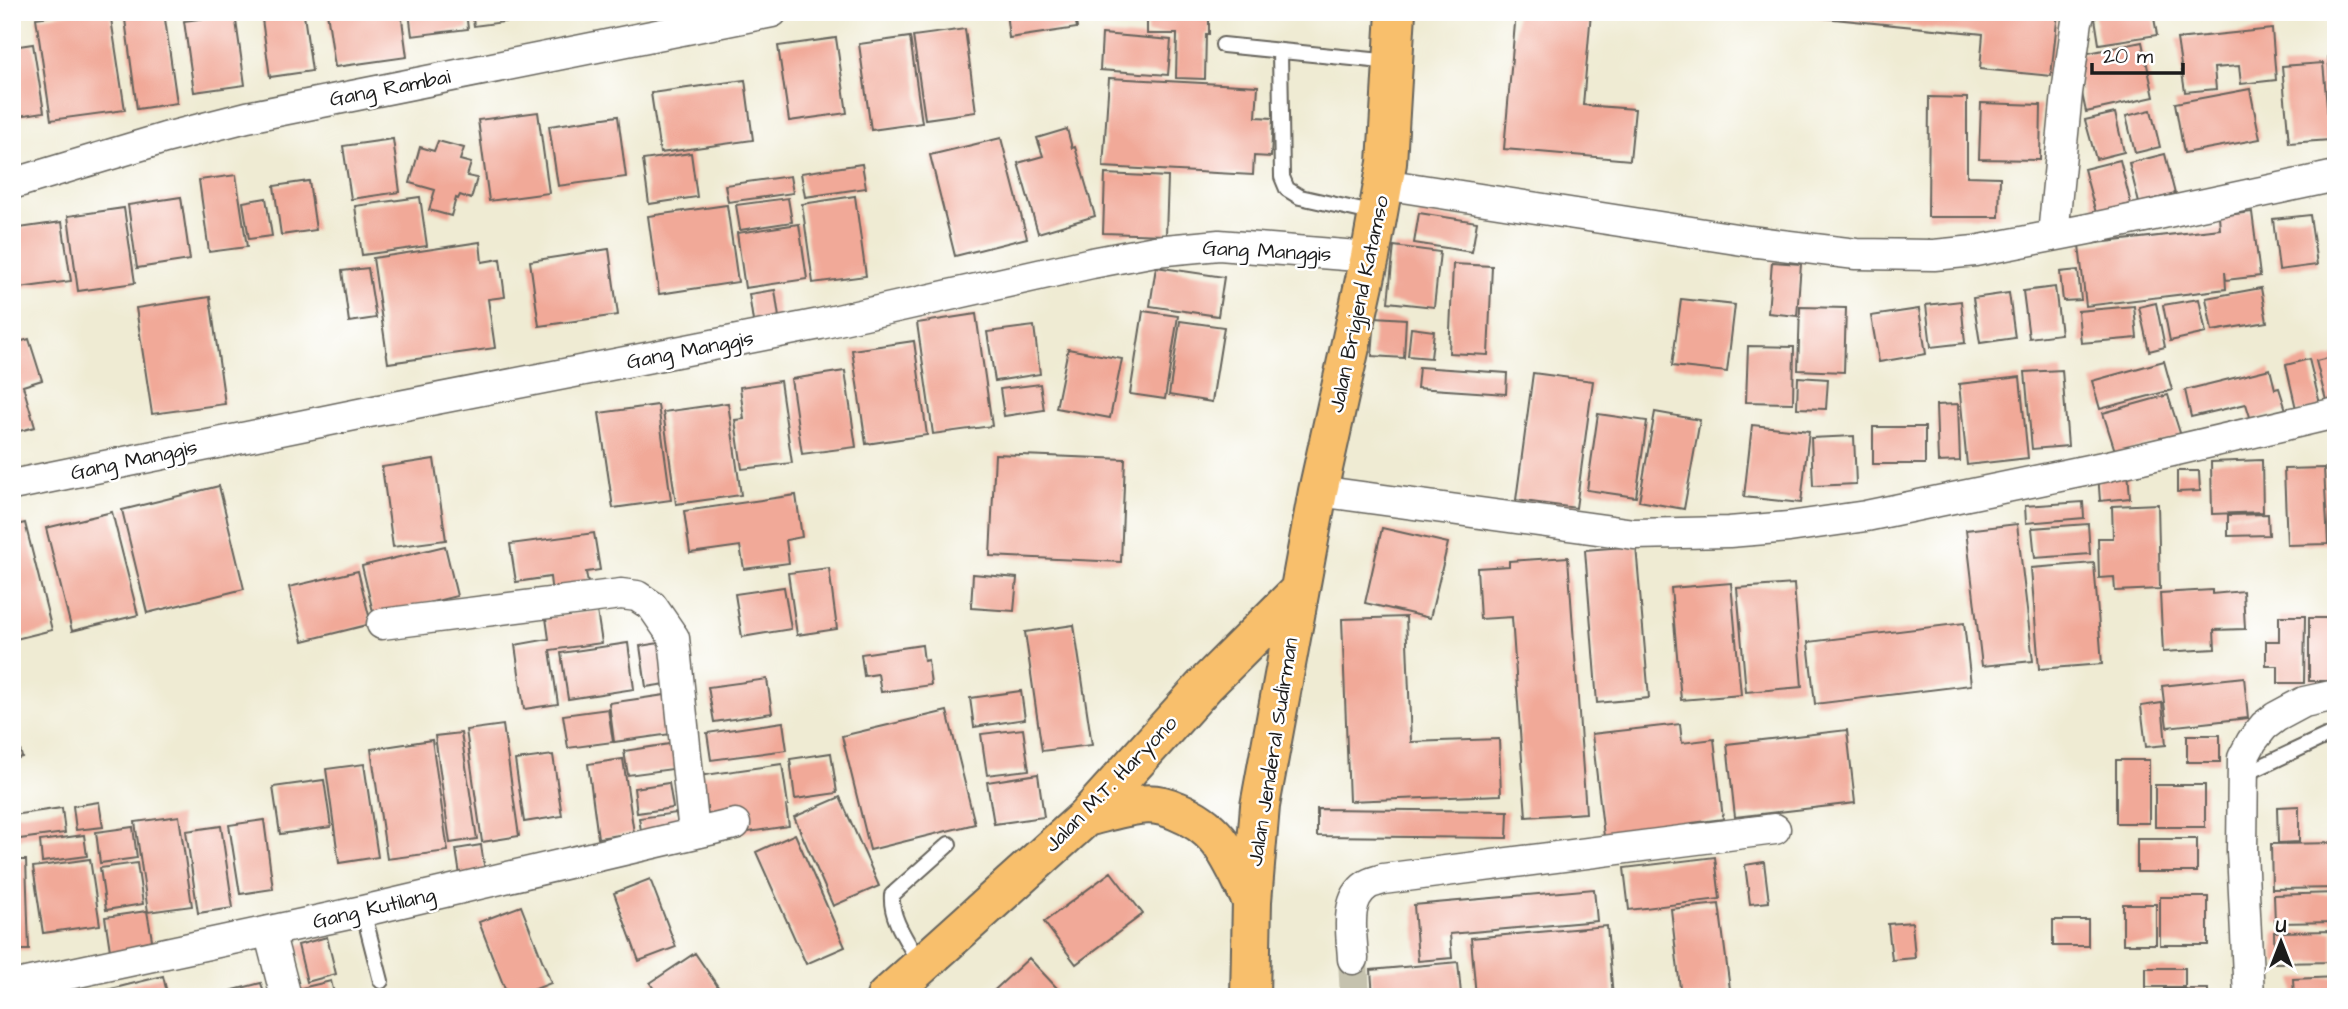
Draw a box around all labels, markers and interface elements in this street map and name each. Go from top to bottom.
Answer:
scale bar [2092,32,2184,76]
text: 20 m [2103,42,2154,71]
street label: Gang Rambai [327,62,453,116]
street label: Jalan Brigjend Katamso [1322,193,1398,416]
street label: Gang Manggis [1202,233,1332,271]
street label: Gang Manggis [624,323,756,378]
street label: Gang Manggis [68,432,200,490]
street label: Jalan Jenderal Sudirman [1241,636,1305,868]
street label: Jalan M.T. Haryono [1038,709,1186,860]
street label: Gang Kutilang [310,880,439,938]
north arrow [2246,908,2316,978]
text: U [2276,913,2287,940]

